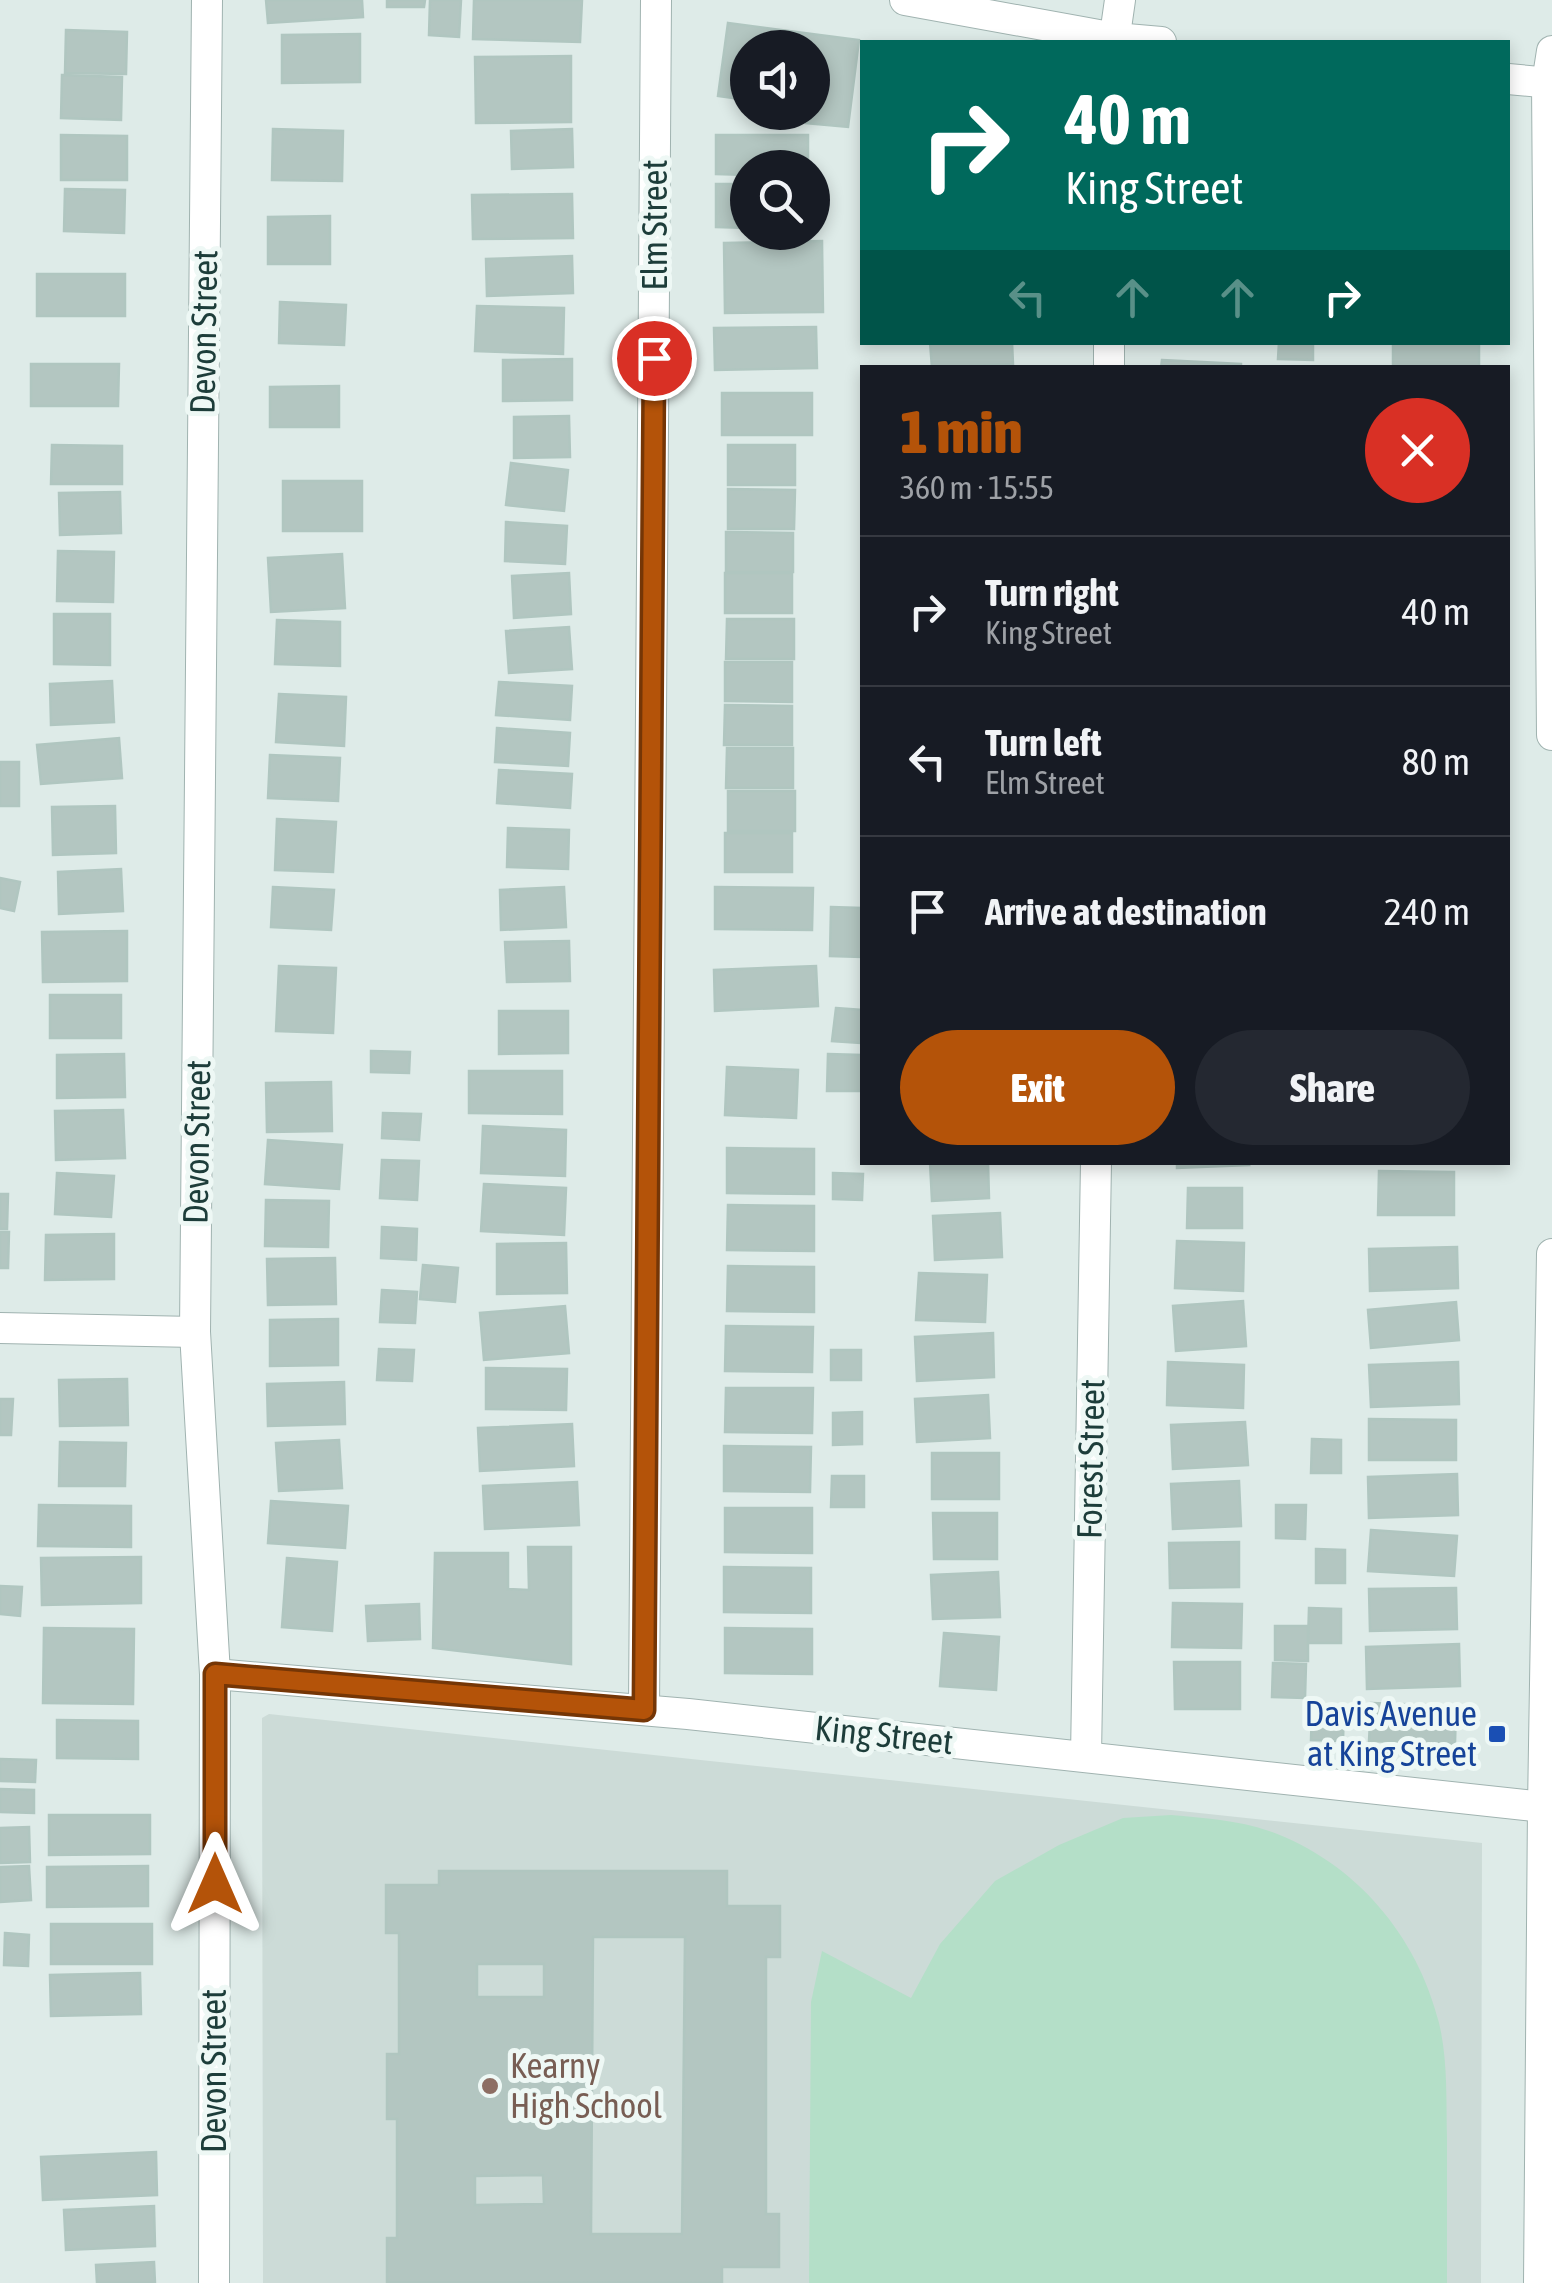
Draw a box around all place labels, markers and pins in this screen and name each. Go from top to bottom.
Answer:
pin [612,316,697,401]
place label: Davis Avenue at King Street [1305,1693,1477,1773]
marker: Davis Avenue at King Street [1486,1723,1508,1745]
place label: Kearny High School [510,2045,662,2125]
marker: Kearny High School [479,2075,501,2097]

